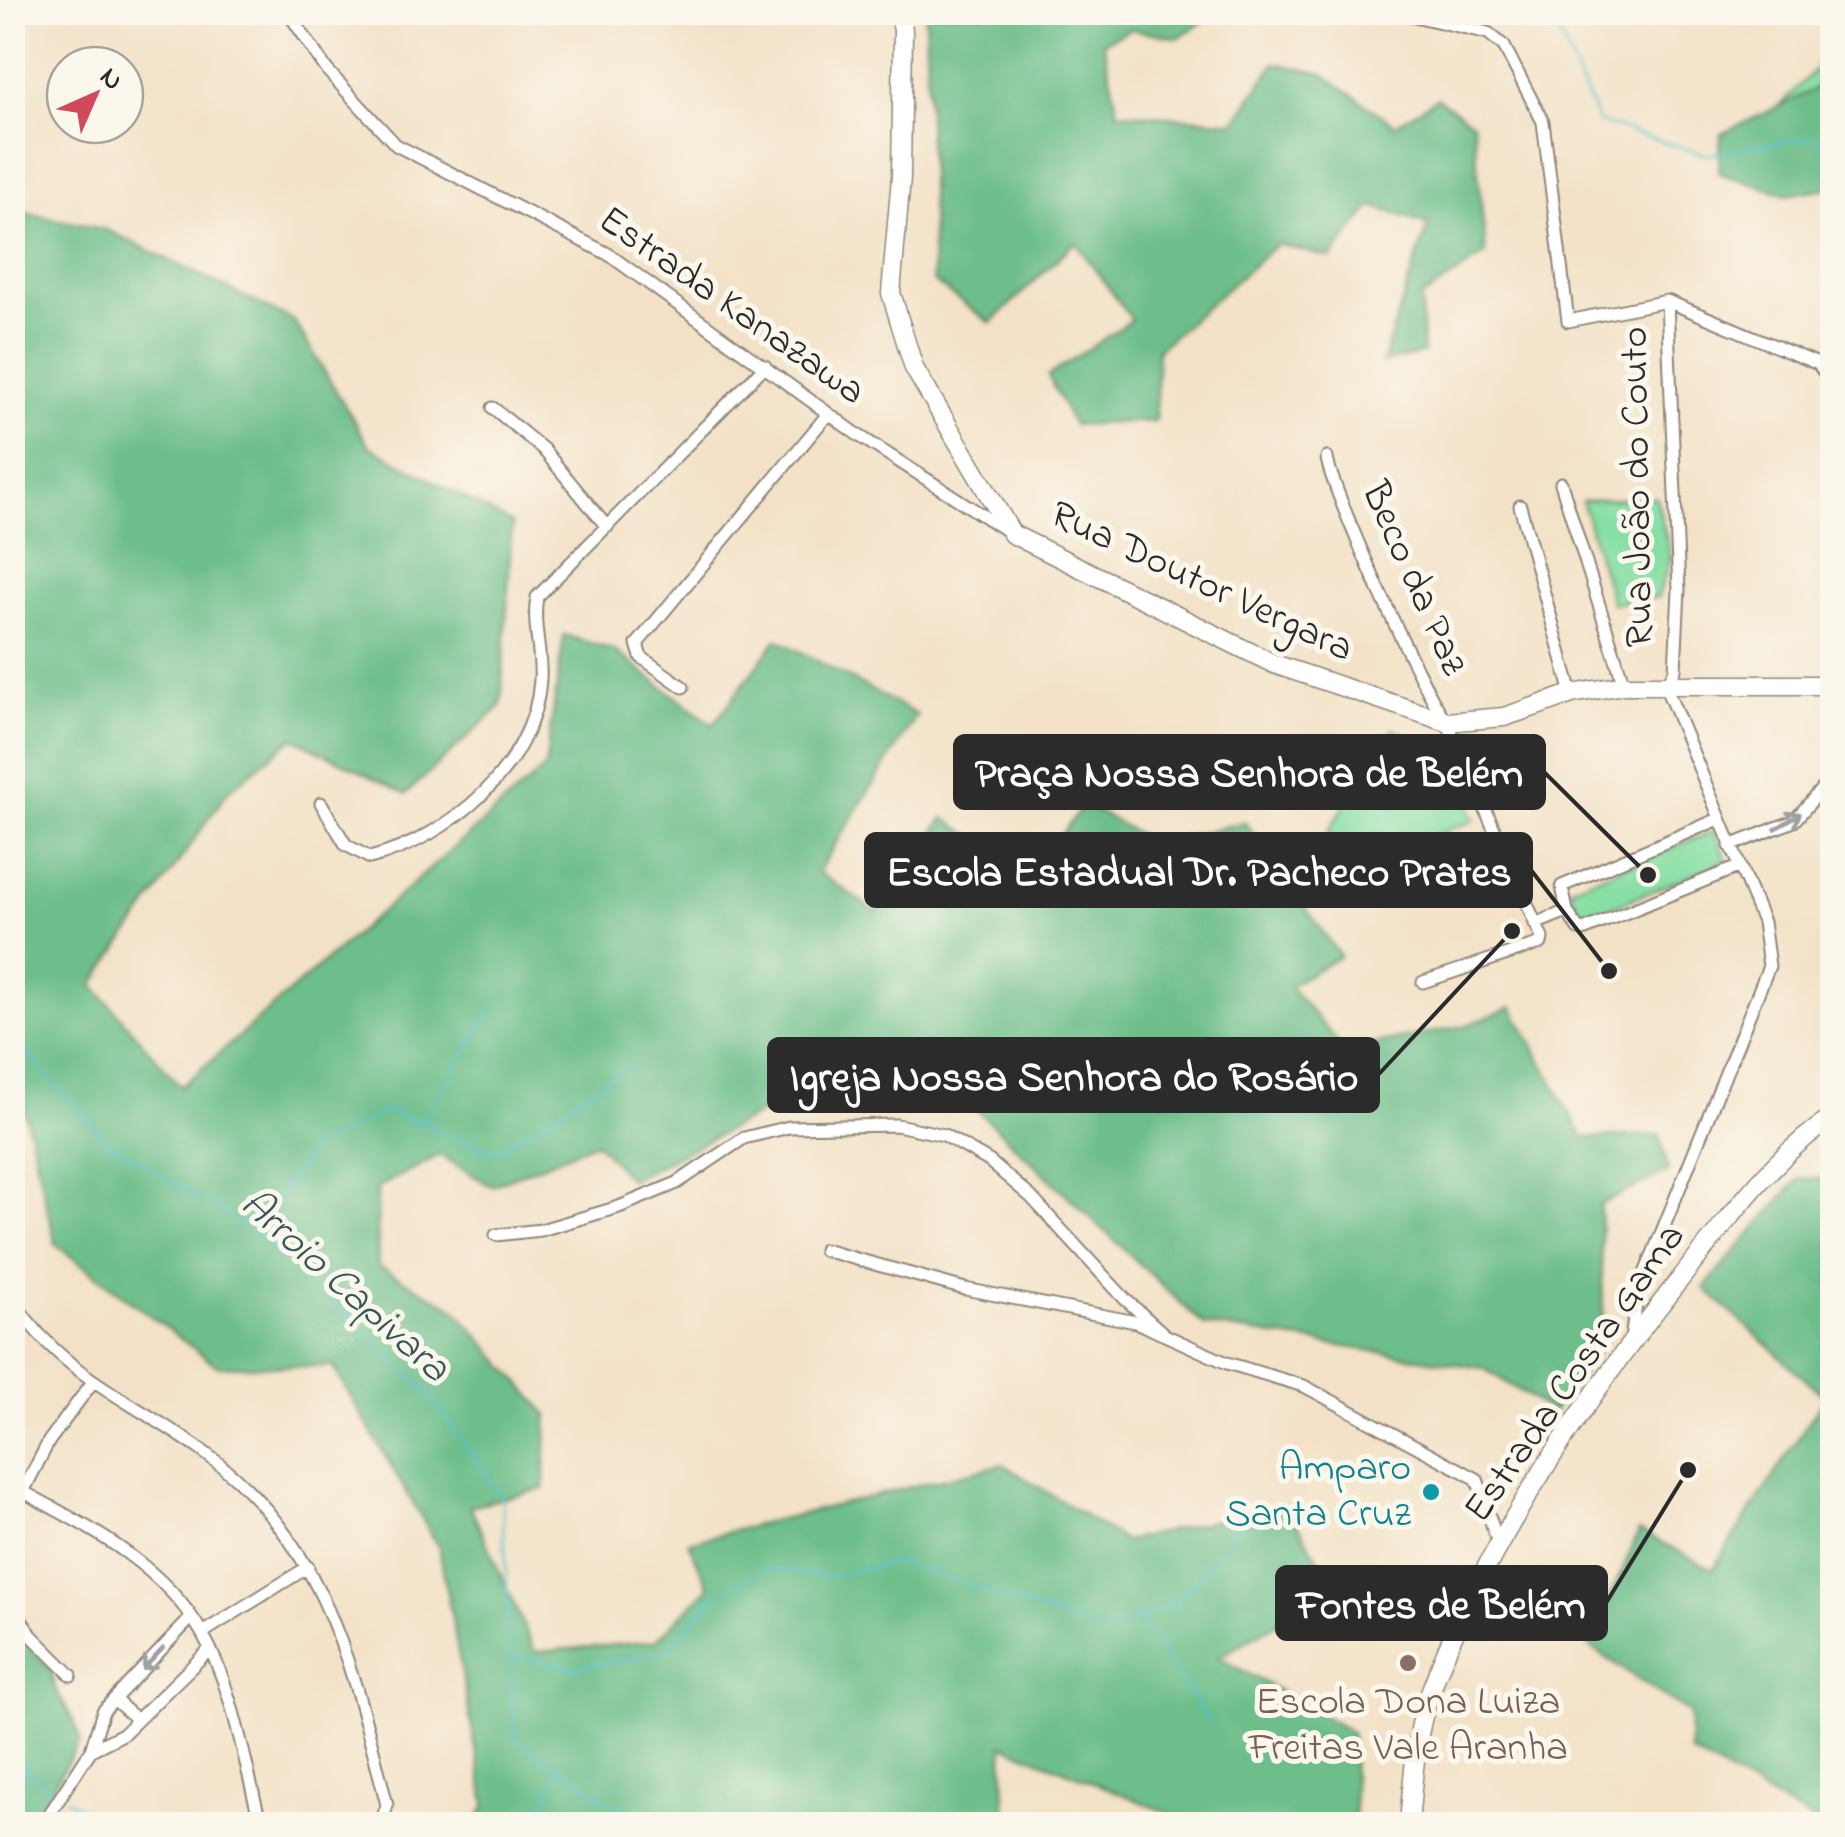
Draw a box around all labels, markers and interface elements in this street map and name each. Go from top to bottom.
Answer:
north arrow [45,45,145,145]
text: N [89,59,131,101]
street label: Estrada Kanazawa [585,193,877,421]
street label: Rua João do Couto [1607,326,1671,648]
street label: Beco da Paz [1344,472,1482,686]
street label: Rua Doutor Vergara [1040,487,1362,679]
callout: Praça Nossa Senhora de Belém [955,736,1544,808]
text: Praça Nossa Senhora de Belém [975,745,1523,806]
one-way arrow [1773,811,1801,831]
callout: Escola Estadual Dr. Pacheco Prates [866,834,1531,906]
text: Escola Estadual Dr. Pacheco Prates [886,844,1512,905]
callout: Igreja Nossa Senhora do Rosário [769,1039,1378,1111]
text: Igreja Nossa Senhora do Rosário [790,1049,1358,1111]
water label: Arroio Capivara [225,1176,464,1399]
street label: Estrada Costa Gama [1450,1212,1702,1536]
place label: Amparo Santa Cruz [1225,1440,1411,1545]
marker: Amparo Santa Cruz [1420,1481,1442,1503]
callout: Fontes de Belém [1277,1567,1606,1639]
text: Fontes de Belém [1294,1577,1586,1638]
one-way arrow [142,1646,165,1671]
marker: Escola Dona Luiza Freitas Vale Aranha [1397,1652,1419,1674]
place label: Escola Dona Luiza Freitas Vale Aranha [1247,1674,1568,1779]

